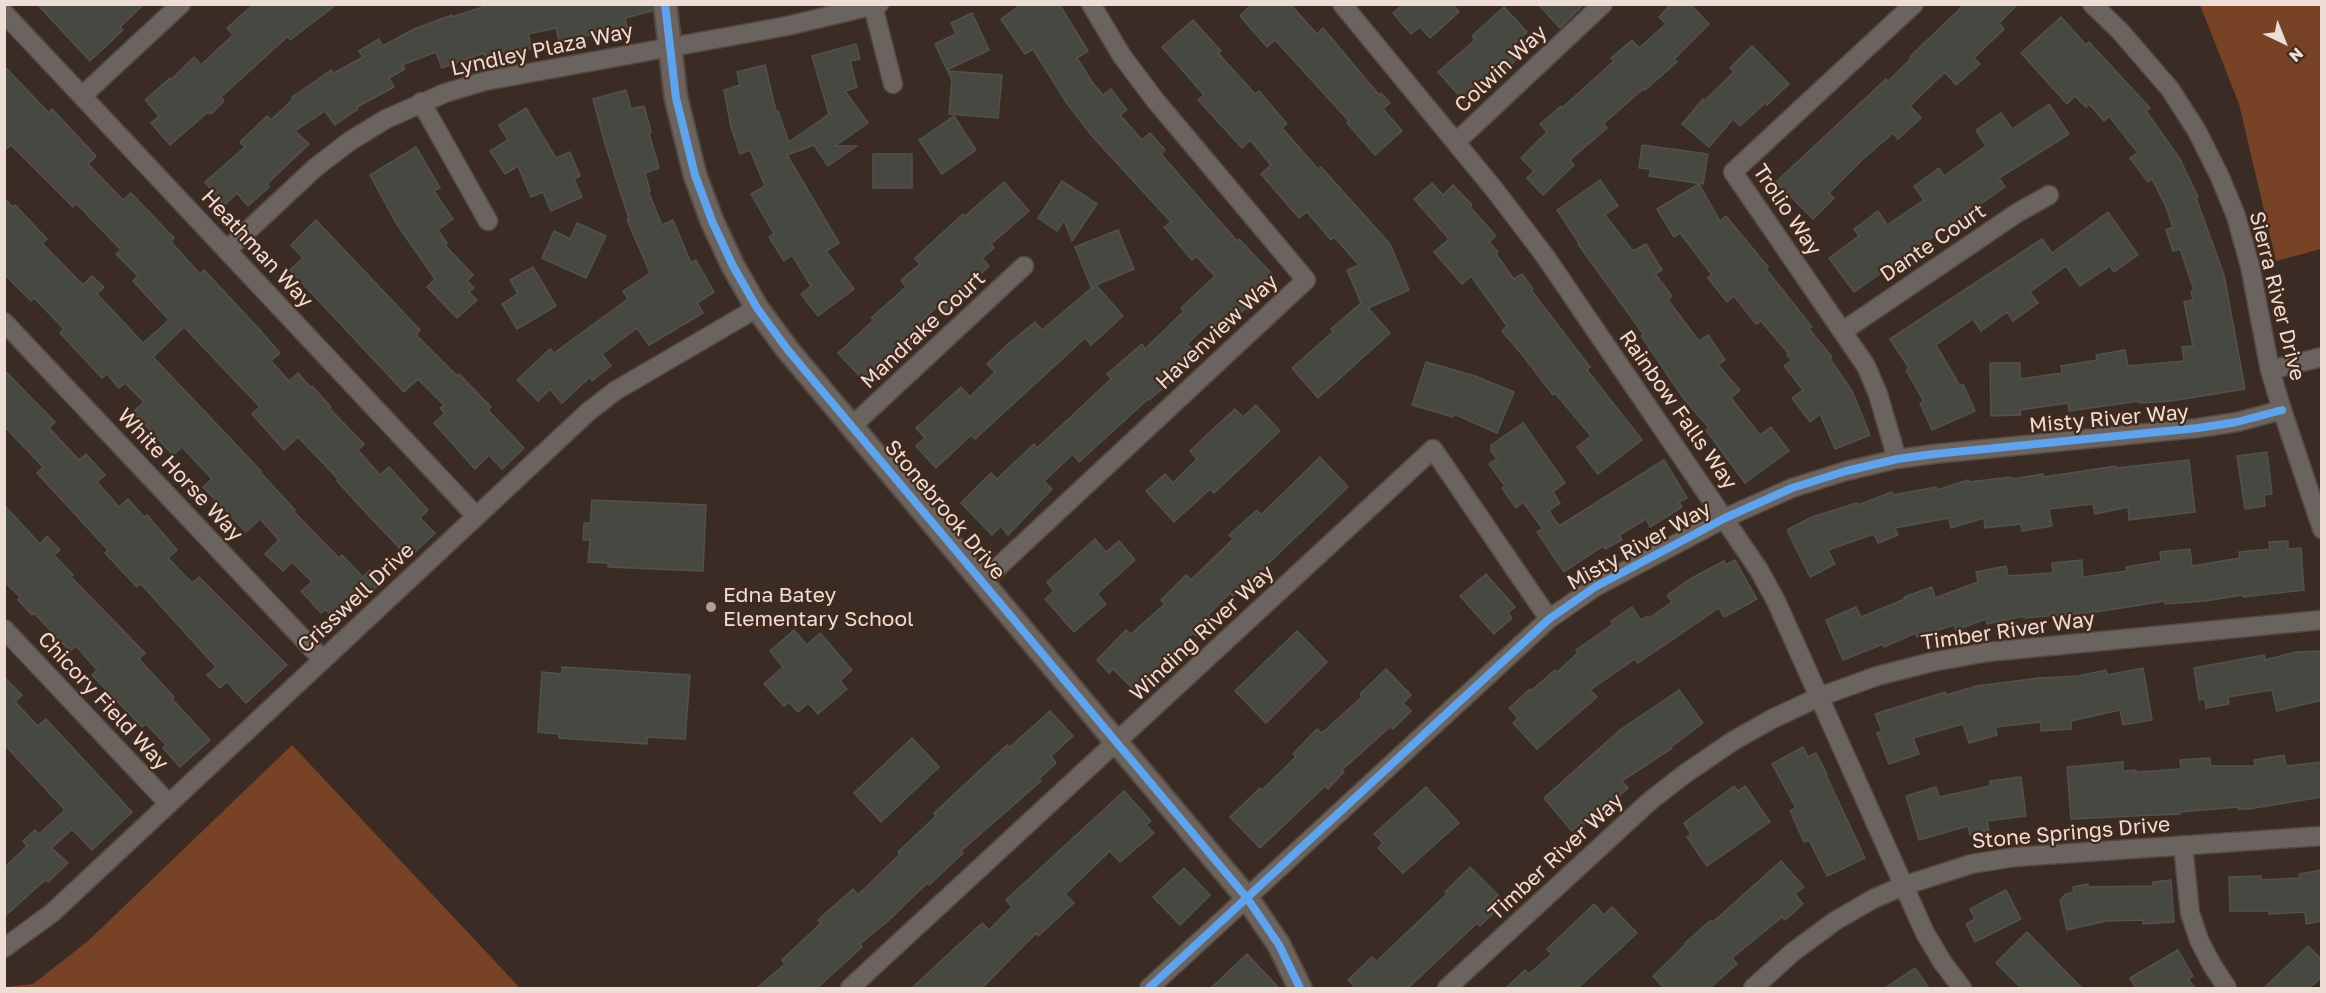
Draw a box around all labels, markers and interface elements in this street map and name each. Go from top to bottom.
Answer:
north arrow [2254,12,2314,72]
street label: Lyndley Plaza Way [448,18,636,82]
street label: Colwin Way [1450,20,1552,118]
text: N [2285,44,2308,67]
street label: Trolio Way [1747,160,1827,260]
street label: Heathman Way [196,185,318,313]
street label: Dante Court [1876,199,1990,287]
street label: Sierra River Drive [2244,209,2310,383]
street label: Mandrake Court [856,266,990,394]
street label: Havenview Way [1151,269,1283,395]
street label: Rainbow Falls Way [1614,326,1742,494]
street label: Misty River Way [2028,399,2190,439]
street label: White Horse Way [112,403,248,547]
street label: Stonebrook Drive [879,435,1011,585]
street label: Misty River Way [1563,496,1715,596]
street label: Crisswell Drive [293,538,419,658]
street label: Winding River Way [1125,560,1279,706]
place label: Edna Batey Elementary School [723,582,914,632]
marker: Edna Batey Elementary School [704,600,718,614]
street label: Timber River Way [1920,606,2096,656]
street label: Chicory Field Way [32,627,174,775]
street label: Timber River Way [1483,788,1629,926]
street label: Stone Springs Drive [1971,812,2171,854]

